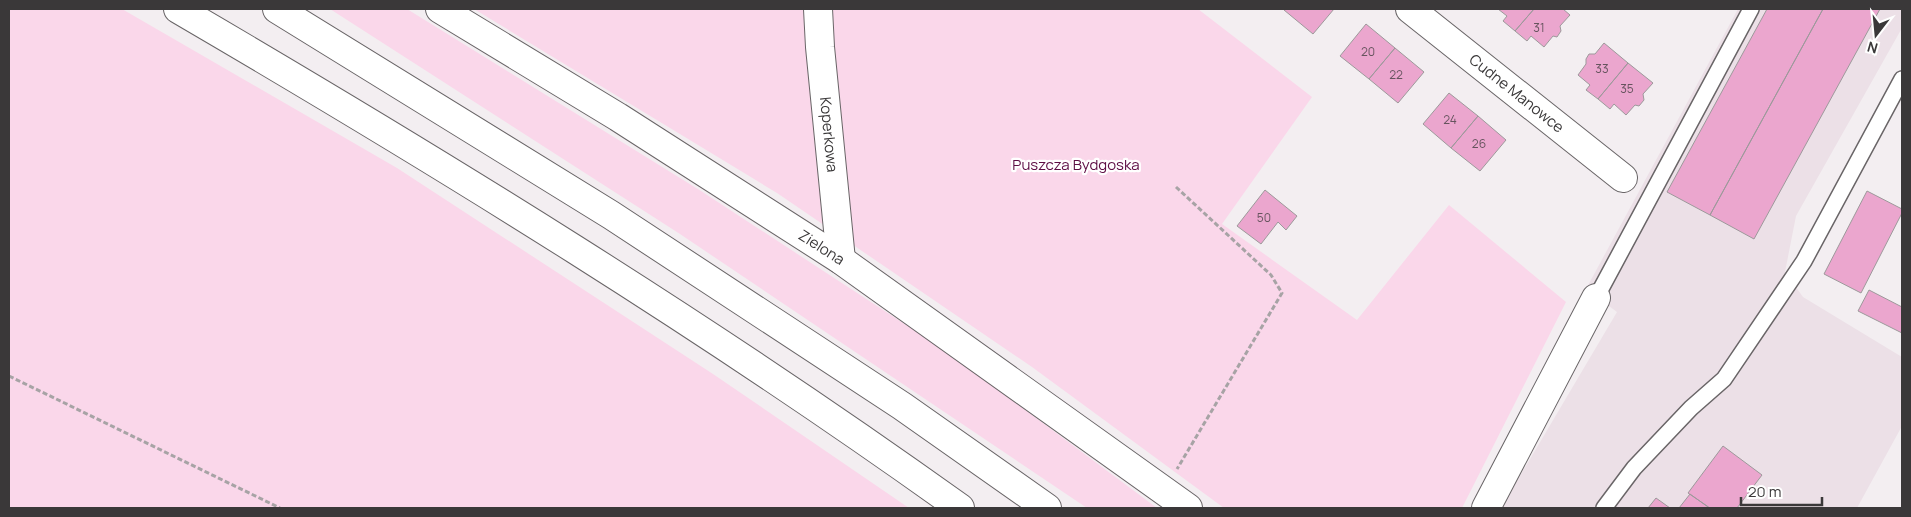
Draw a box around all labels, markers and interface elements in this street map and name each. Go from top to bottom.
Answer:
north arrow [1851,10,1901,60]
house number: 31 [1533,19,1545,36]
text: N [1865,37,1880,58]
house number: 20 [1361,43,1375,60]
street label: Cudne Manowce [1465,49,1569,137]
house number: 33 [1595,60,1609,77]
house number: 22 [1389,66,1403,83]
house number: 35 [1620,80,1634,97]
street label: Koperkowa [815,96,843,173]
house number: 24 [1443,111,1457,128]
house number: 26 [1472,135,1486,152]
park label: Puszcza Bydgoska [1012,154,1140,175]
house number: 50 [1257,209,1271,226]
street label: Zielona [795,224,849,270]
scale bar [1741,474,1822,506]
text: 20 m [1748,481,1781,502]

